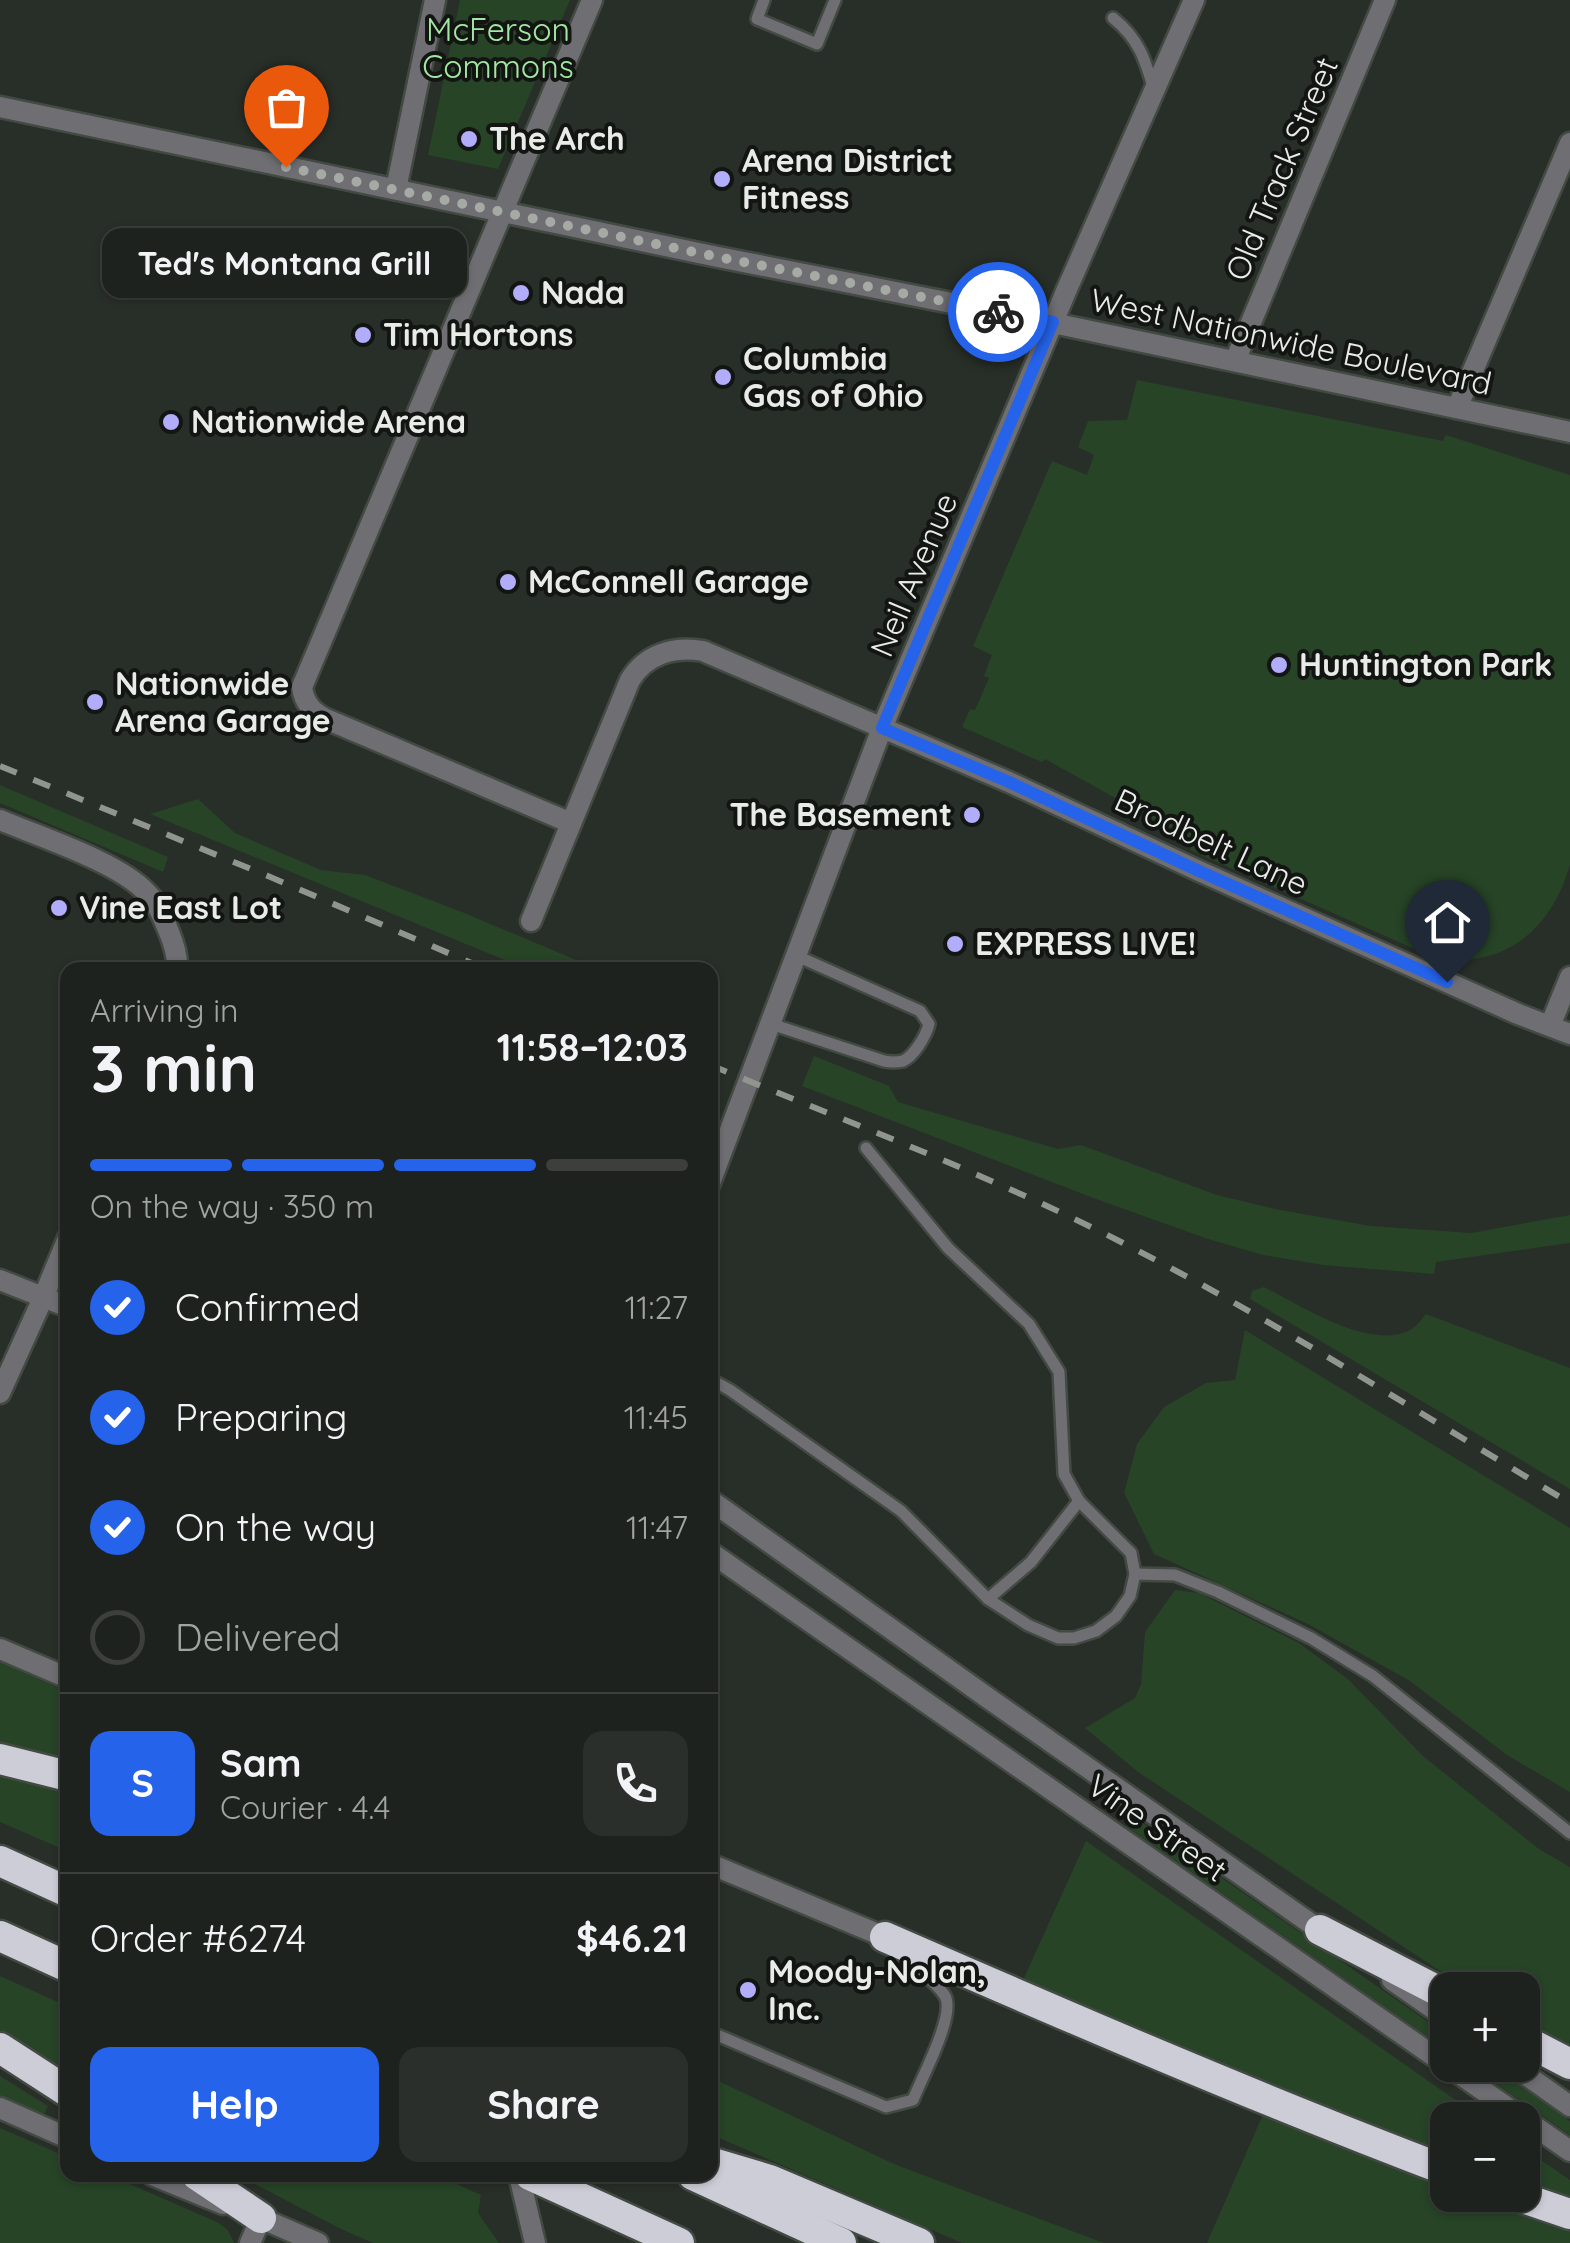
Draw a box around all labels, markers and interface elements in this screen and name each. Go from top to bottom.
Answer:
park label: McFerson Commons [422,9,574,86]
street label: Old Track Street [1216,51,1346,286]
pin [244,65,329,168]
icon: bag [259,80,314,135]
place label: The Arch [489,118,625,158]
marker: The Arch [458,128,480,150]
place label: Arena District Fitness [742,140,953,217]
marker: Arena District Fitness [711,168,733,190]
callout: Ted's Montana Grill [104,227,468,297]
text: Ted's Montana Grill [138,243,431,283]
courier [948,262,1048,362]
place label: Nada [541,272,625,312]
street label: West Nationwide Boulevard [1087,279,1495,403]
marker: Nada [510,282,532,304]
icon: bike [971,285,1026,340]
place label: Tim Hortons [383,314,573,354]
marker: Tim Hortons [352,324,374,346]
place label: Columbia Gas of Ohio [743,338,924,415]
marker: Columbia Gas of Ohio [712,366,734,388]
place label: Nationwide Arena [191,401,466,441]
marker: Nationwide Arena [160,411,182,433]
street label: Neil Avenue [861,487,965,662]
place label: McConnell Garage [528,561,809,601]
marker: McConnell Garage [497,571,519,593]
place label: Huntington Park [1299,644,1552,684]
marker: Huntington Park [1268,654,1290,676]
place label: Nationwide Arena Garage [115,663,331,740]
marker: Nationwide Arena Garage [84,691,106,713]
street label: Brodbelt Lane [1108,779,1314,903]
place label: The Basement [729,794,952,834]
marker: The Basement [961,804,983,826]
pin [1405,880,1490,983]
place label: Vine East Lot [79,887,282,927]
icon: home [1420,895,1475,950]
marker: Vine East Lot [48,897,70,919]
place label: EXPRESS LIVE! [975,923,1196,963]
marker: EXPRESS LIVE! [944,933,966,955]
text: Arriving in [90,990,239,1030]
text: 11:58–12:03 [497,1023,688,1071]
text: 3 min [90,1027,257,1108]
text: On the way · 350 m [90,1186,374,1226]
icon: check [90,1280,145,1335]
text: Confirmed [175,1283,360,1331]
text: 11:27 [625,1287,688,1327]
icon: check [90,1390,145,1445]
text: Preparing [175,1393,347,1441]
text: 11:45 [624,1397,688,1437]
icon: check [90,1500,145,1555]
text: On the way [175,1503,376,1551]
text: 11:47 [626,1507,688,1547]
text: Delivered [175,1613,341,1661]
button: phone [583,1731,688,1836]
text: Sam [220,1739,302,1787]
text: S [131,1759,154,1807]
street label: Vine Street [1080,1765,1235,1890]
text: Courier · 4.4 [220,1787,390,1827]
text: Order #6274 [90,1914,306,1962]
text: $46.21 [576,1914,688,1962]
place label: Moody-Nolan, Inc. [768,1951,986,2028]
map controls [1430,1972,1540,2212]
button: + [1430,1972,1540,2082]
marker: Moody-Nolan, Inc. [737,1979,759,2001]
button: Help [90,2047,379,2162]
button: Share [399,2047,688,2162]
button: − [1430,2102,1540,2212]

